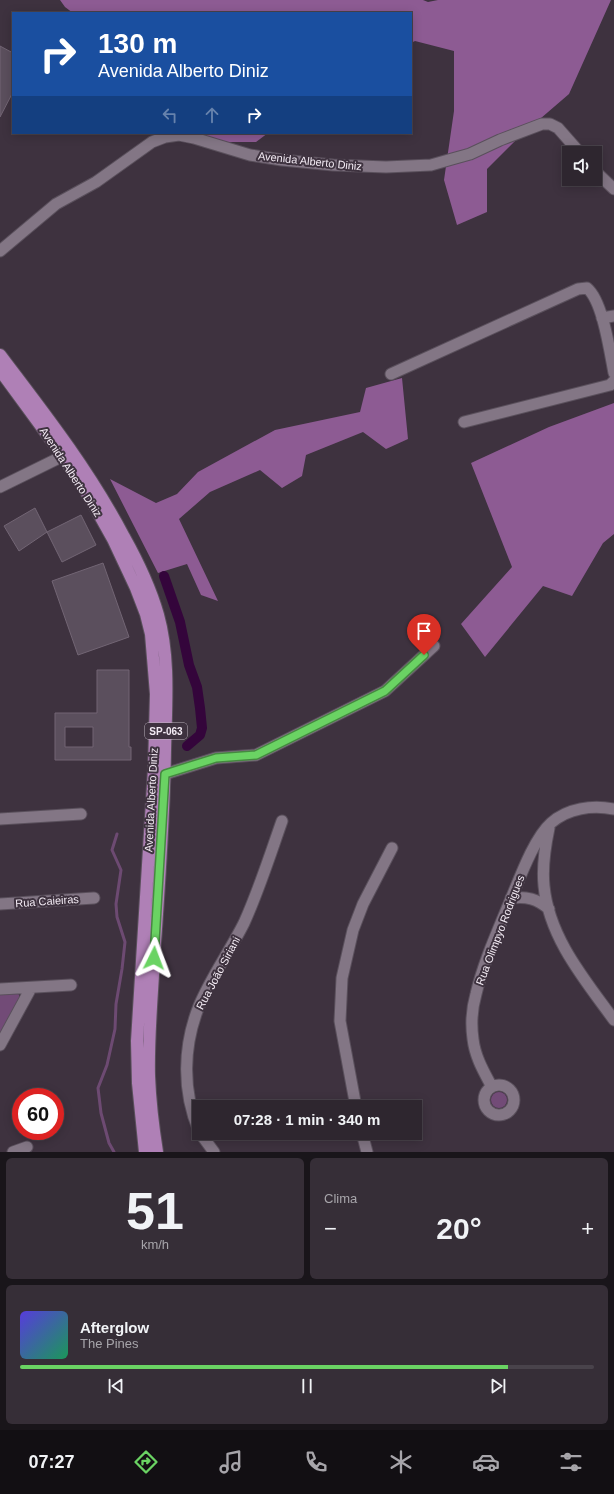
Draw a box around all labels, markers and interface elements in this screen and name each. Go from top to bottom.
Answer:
icon: right [32,28,84,80]
text: 130 m [98,28,177,59]
text: Avenida Alberto Diniz [98,61,269,81]
icon: left [159,104,181,126]
icon: ahead [201,104,223,126]
icon: right [243,104,265,126]
map controls [562,146,602,186]
button: sound [562,146,602,186]
street label: Avenida Alberto Diniz [257,150,363,172]
street label: Avenida Alberto Diniz [38,425,104,519]
pin [407,614,441,655]
icon: arrive [413,620,435,642]
road number: SP-063 [145,723,187,739]
street label: Avenida Alberto Diniz [142,748,160,852]
street label: Rua Olimpyo Rodrigues [473,873,527,987]
street label: Rua Caieiras [15,893,80,909]
street label: Rua João Siriani [194,935,242,1011]
position arrow [133,937,175,979]
speed limit sign: 60 [12,1088,64,1140]
text: 07:28 · 1 min · 340 m [234,1111,380,1128]
text: 51 [126,1182,184,1240]
text: Clima [324,1191,357,1206]
text: 20° [436,1212,482,1245]
text: − [324,1216,337,1241]
text: + [581,1216,594,1241]
text: km/h [141,1237,169,1252]
text: Afterglow [80,1319,149,1336]
text: The Pines [80,1336,139,1351]
icon: previous [105,1375,127,1397]
icon: pause [296,1375,318,1397]
icon: next [487,1375,509,1397]
icon: directions [132,1448,160,1476]
icon: music [217,1448,245,1476]
icon: phone [302,1448,330,1476]
icon: climate [387,1448,415,1476]
icon: car [472,1448,500,1476]
icon: filters [557,1448,585,1476]
text: 07:27 [29,1452,75,1472]

